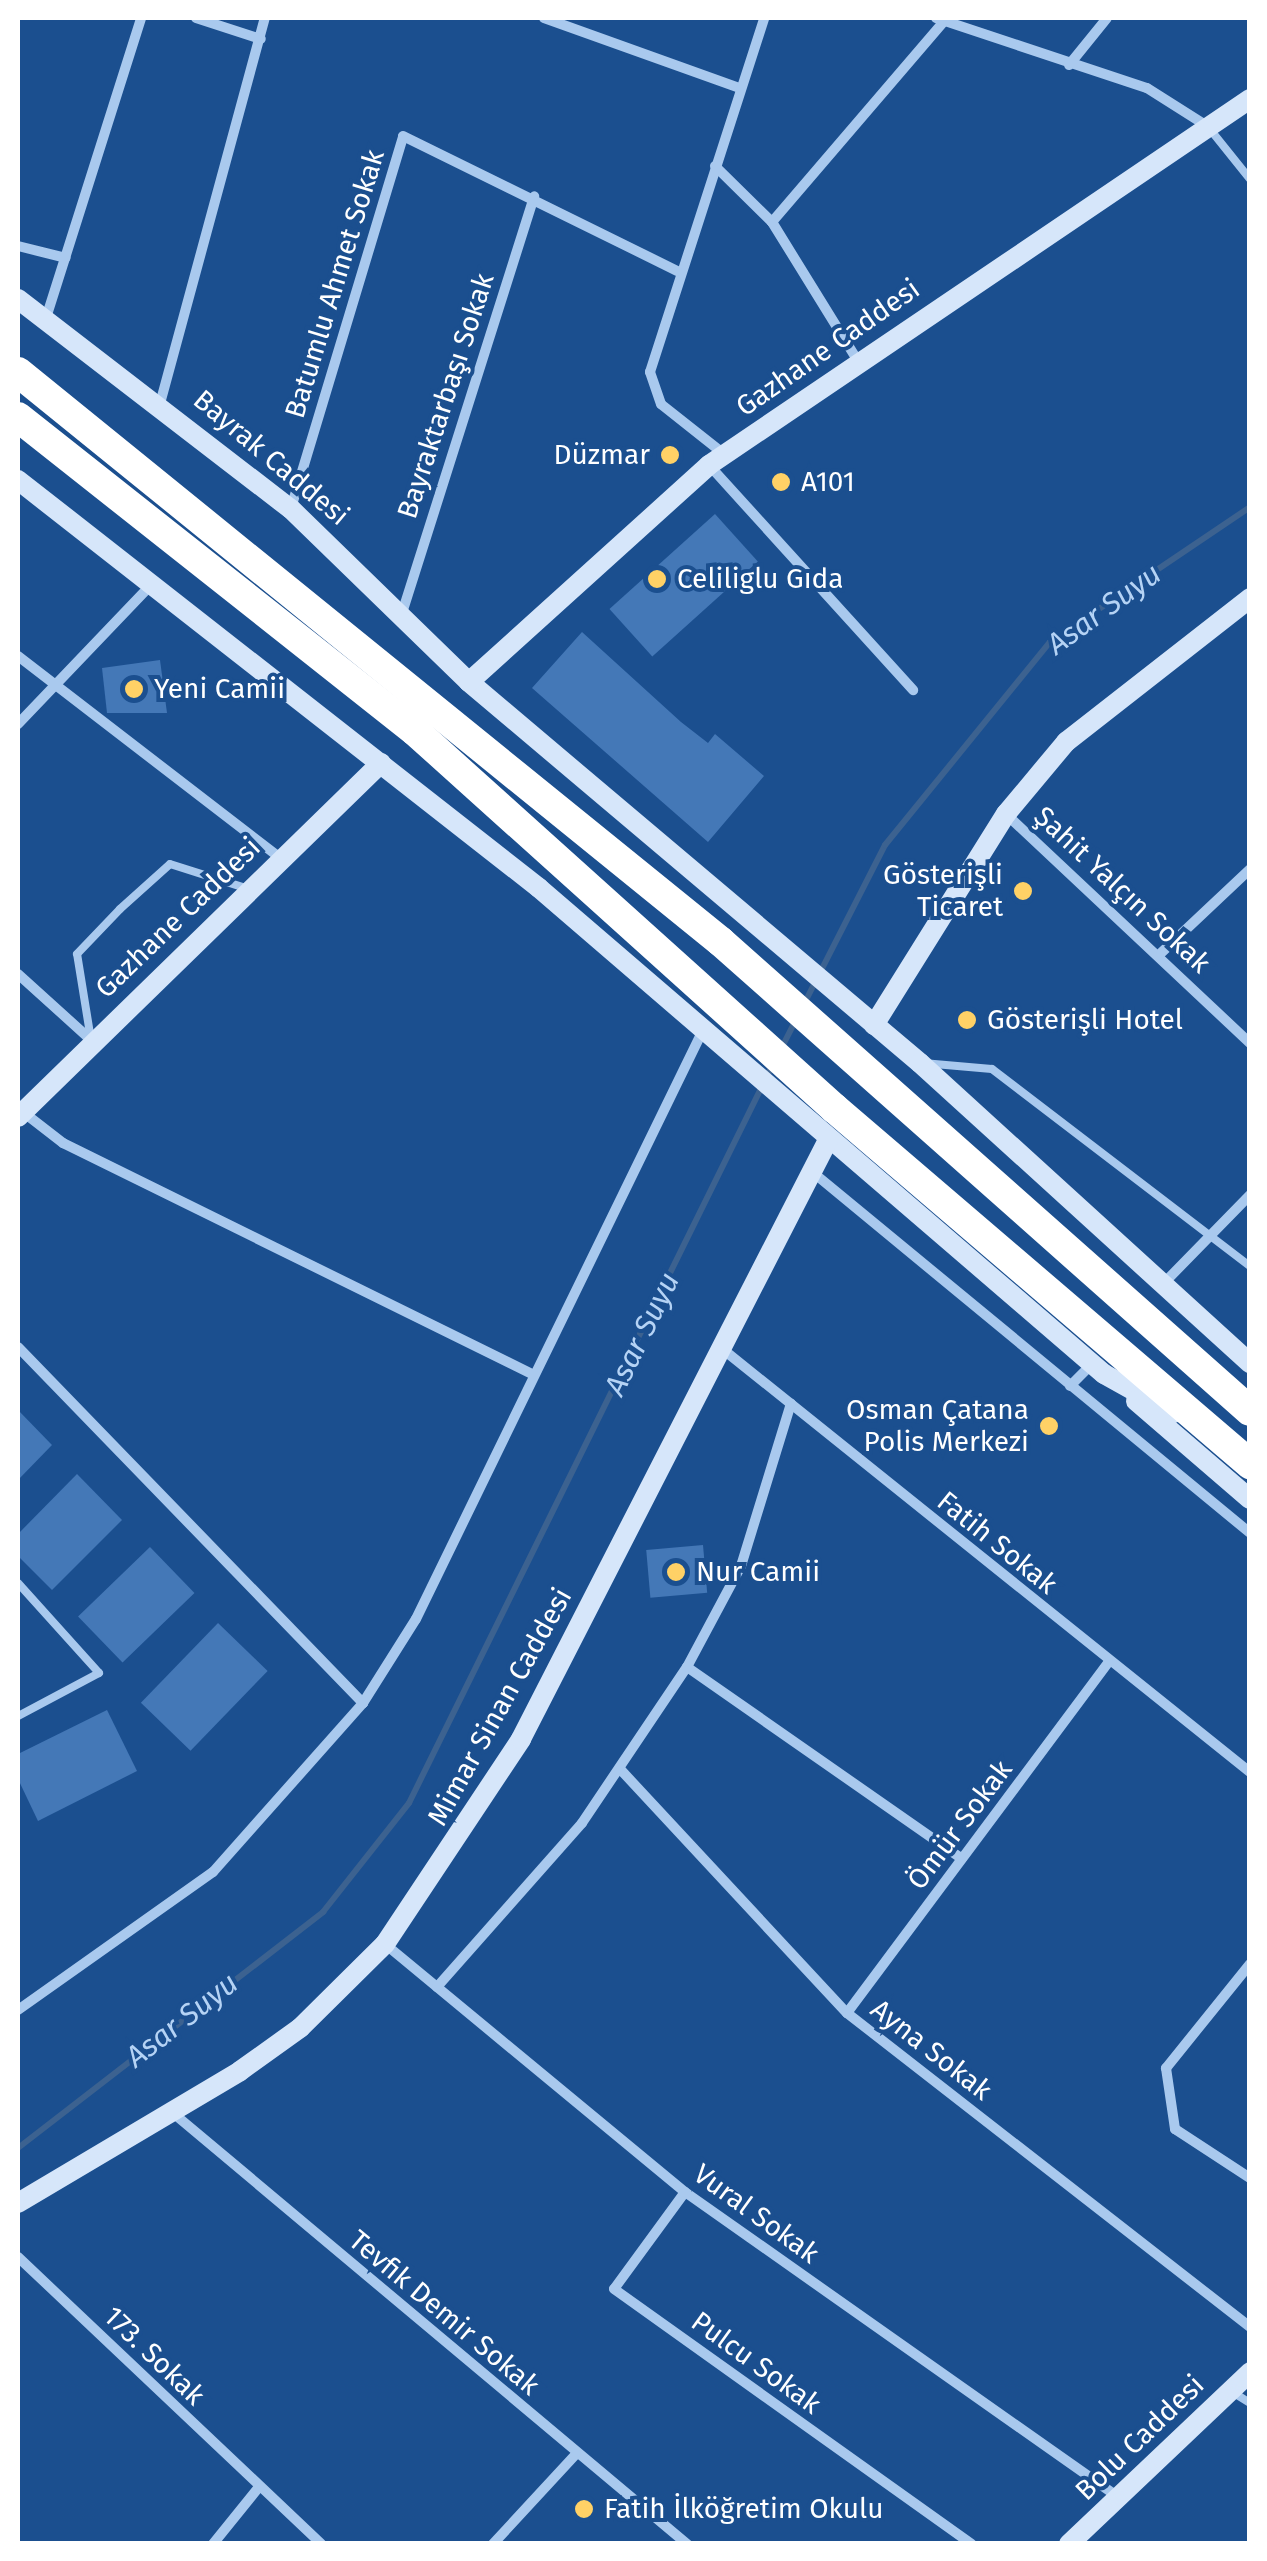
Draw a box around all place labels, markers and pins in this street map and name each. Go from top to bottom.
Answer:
place label: Düzmar [553,438,650,472]
marker: Düzmar [659,444,681,466]
place label: A101 [801,465,855,499]
marker: A101 [770,471,792,493]
place label: Celiliglu Gıda [677,562,844,596]
marker: Celiliglu Gıda [646,568,668,590]
place label: Yeni Camii [154,672,285,706]
marker: Yeni Camii [123,678,145,700]
place label: Gösterişli Ticaret [883,858,1003,924]
marker: Gösterişli Ticaret [1012,880,1034,902]
place label: Gösterişli Hotel [987,1003,1183,1037]
marker: Gösterişli Hotel [956,1009,978,1031]
place label: Osman Çatana Polis Merkezi [846,1393,1029,1459]
marker: Osman Çatana Polis Merkezi [1038,1415,1060,1437]
place label: Nur Camii [696,1555,820,1589]
marker: Nur Camii [665,1561,687,1583]
place label: Fatih İlköğretim Okulu [604,2492,884,2526]
marker: Fatih İlköğretim Okulu [573,2498,595,2520]

